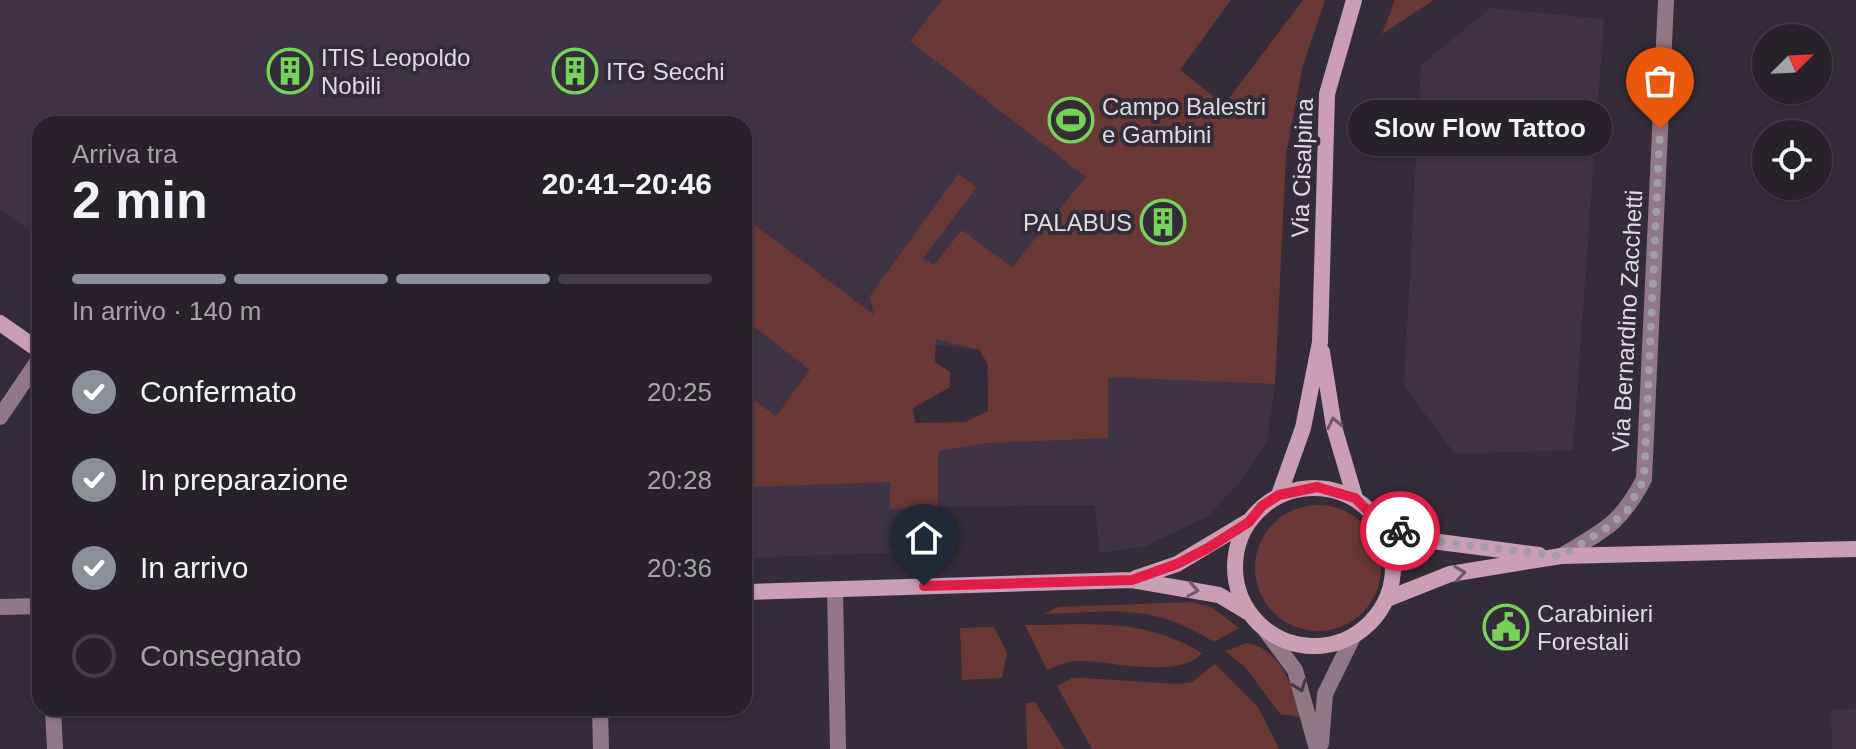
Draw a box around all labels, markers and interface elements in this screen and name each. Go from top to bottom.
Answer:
north arrow [1752,24,1832,104]
map controls [1752,24,1832,200]
place label: ITIS Leopoldo Nobili [321,44,470,99]
building icon: ITIS Leopoldo Nobili [266,47,314,95]
building icon: ITG Secchi [551,47,599,95]
pin [1626,47,1694,129]
place label: ITG Secchi [606,58,725,85]
icon: bag [1638,59,1682,103]
place label: Campo Balestri e Gambini [1102,93,1266,148]
sports icon: Campo Balestri e Gambini [1047,96,1095,144]
street label: Via Cisalpina [1286,97,1318,238]
callout: Slow Flow Tattoo [1348,101,1612,157]
text: Slow Flow Tattoo [1374,113,1586,143]
button: locate [1752,120,1832,200]
text: Arriva tra [72,139,177,169]
text: 20:41–20:46 [542,167,712,200]
text: 2 min [72,171,208,229]
street label: Via Bernardino Zacchetti [1607,189,1647,453]
building icon: PALABUS [1139,198,1187,246]
place label: PALABUS [1023,209,1132,236]
text: In arrivo · 140 m [72,296,261,326]
icon: check [72,370,116,414]
text: Confermato [140,375,297,408]
text: 20:25 [647,377,712,407]
one-way arrow [1326,417,1343,430]
icon: check [72,458,116,502]
text: In preparazione [140,463,348,496]
text: 20:28 [647,465,712,495]
courier [1360,491,1440,571]
pin [890,504,958,586]
icon: bike [1378,509,1422,553]
icon: home [902,516,946,560]
icon: check [72,546,116,590]
text: In arrivo [140,551,248,584]
text: 20:36 [647,553,712,583]
one-way arrow [1453,565,1467,582]
one-way arrow [1186,581,1200,598]
place label: Carabinieri Forestali [1537,600,1653,655]
public building icon: Carabinieri Forestali [1482,603,1530,651]
text: Consegnato [140,639,302,672]
one-way arrow [1291,678,1307,692]

